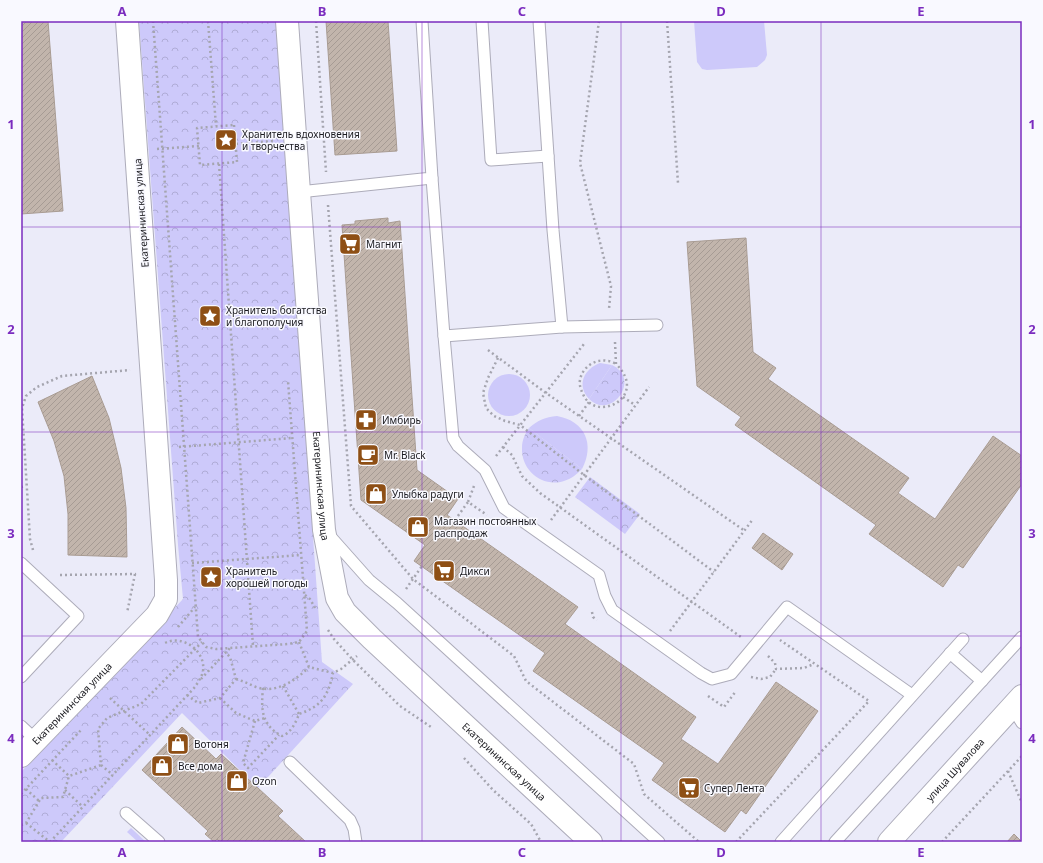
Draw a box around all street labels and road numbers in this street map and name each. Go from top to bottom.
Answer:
street label: Екатерининская улица [130,158,152,268]
street label: Екатерининская улица [310,431,333,542]
street label: Екатерининская улица [29,659,115,748]
street label: Екатерининская улица [459,719,549,804]
street label: улица Шувалова [923,735,987,804]

